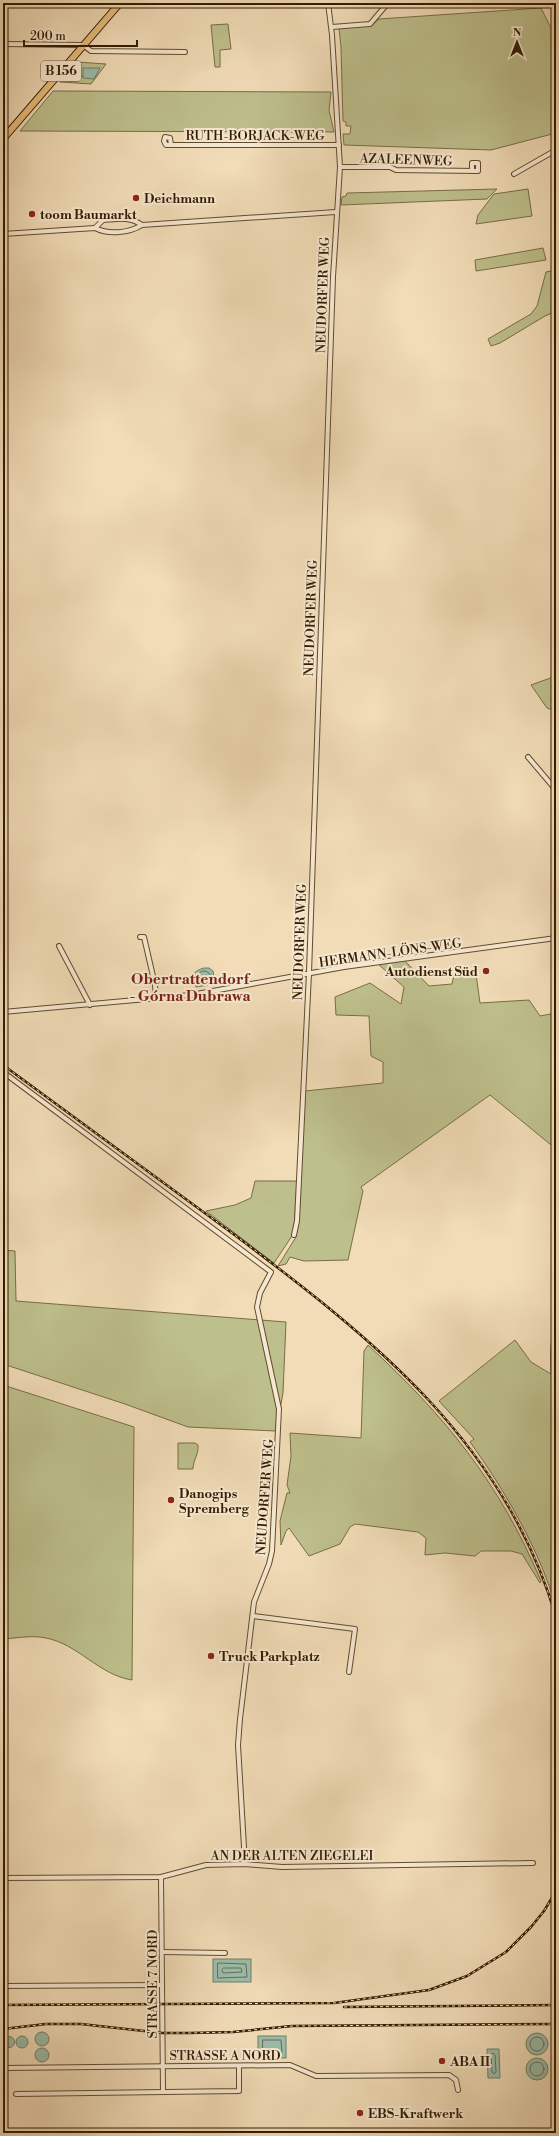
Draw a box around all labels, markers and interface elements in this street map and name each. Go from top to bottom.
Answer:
scale bar [24,22,137,48]
north arrow [497,22,537,62]
text: N [513,26,522,40]
text: 200 m [30,29,66,44]
road number: B 156 [41,61,81,81]
street label: RUTH-BORJACK-WEG [186,128,325,144]
street label: AZALEENWEG [358,150,453,170]
place label: Deichmann [144,191,215,207]
marker: Deichmann [131,193,141,203]
place label: toom Baumarkt [40,207,137,223]
marker: toom Baumarkt [27,209,37,219]
street label: NEUDORFER WEG [313,236,333,354]
street label: NEUDORFER WEG [301,559,321,677]
street label: NEUDORFER WEG [290,883,310,1001]
street label: HERMANN-LÖNS-WEG [318,934,463,971]
place label: Autodienst Süd [384,964,478,980]
marker: Autodienst Süd [481,966,491,976]
district label: Obertrattendorf - Górna Dubrawa [129,970,251,1006]
street label: NEUDORFER WEG [253,1438,277,1556]
place label: Danogips Spremberg [179,1486,250,1517]
marker: Danogips Spremberg [166,1495,176,1505]
place label: Truck Parkplatz [219,1649,320,1665]
marker: Truck Parkplatz [206,1651,216,1661]
street label: AN DER ALTEN ZIEGELEI [210,1848,373,1864]
street label: STRASSE 7 NORD [145,1930,161,2038]
street label: STRASSE A NORD [169,2048,281,2064]
place label: ABA II [449,2054,490,2070]
marker: ABA II [437,2056,447,2066]
place label: EBS-Kraftwerk [368,2106,464,2122]
marker: EBS-Kraftwerk [355,2108,365,2118]

